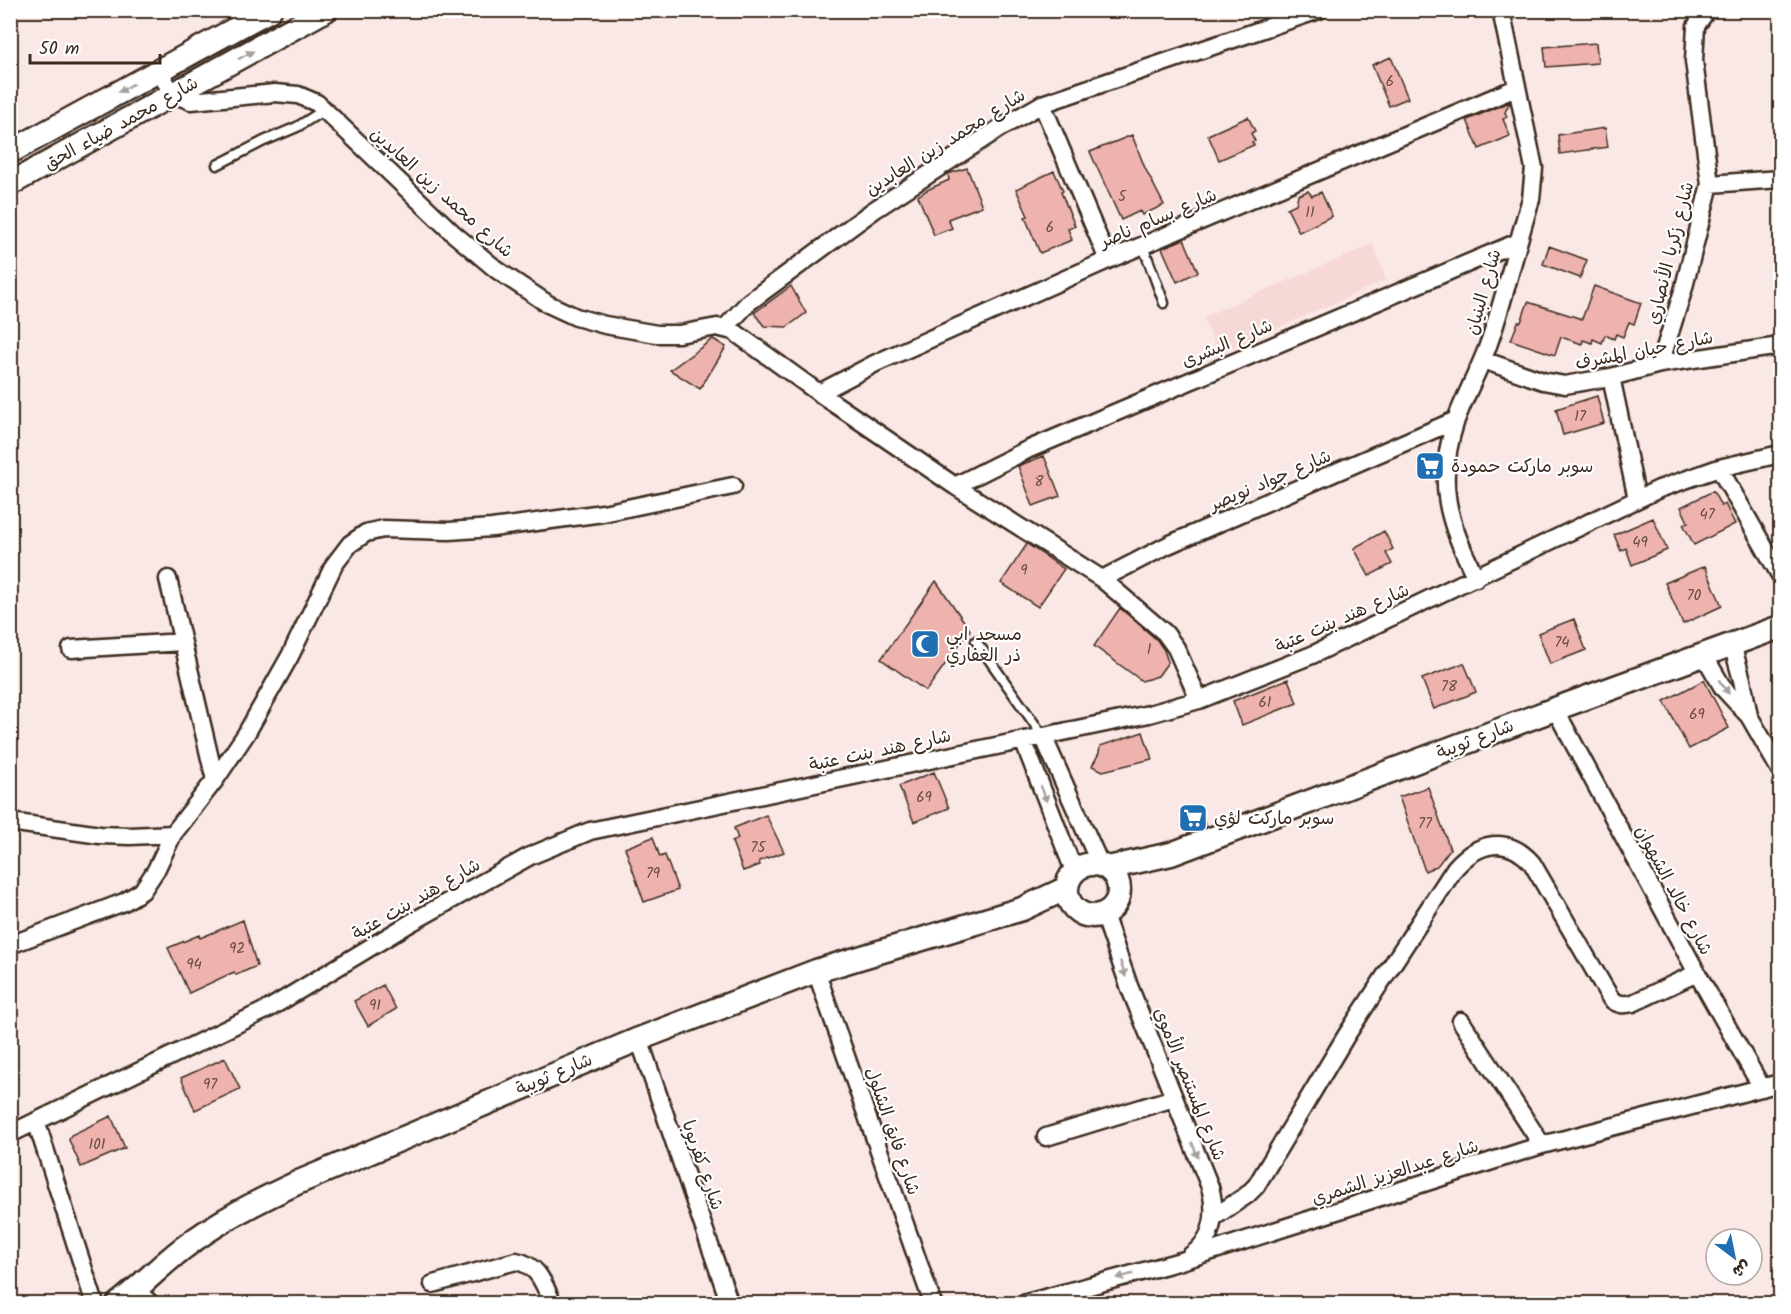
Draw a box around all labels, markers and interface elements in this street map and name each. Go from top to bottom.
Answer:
scale bar [30,27,160,65]
text: 50 m [39,35,79,64]
one-way arrow [238,50,255,60]
street label: شارع محمد ضياء الحق [39,70,204,179]
house number: 6 [1386,70,1394,94]
street label: شارع محمد زين العابدين [860,82,1032,204]
one-way arrow [117,83,134,93]
street label: شارع محمد زين العابدين [363,121,519,266]
street label: شارع زكريا الأنصاري [1640,179,1703,328]
street label: شارع بسام ناصر [1093,182,1222,258]
house number: 5 [1118,185,1127,209]
house number: 11 [1305,201,1315,225]
house number: 6 [1046,216,1054,240]
street label: شارع البنيان [1458,246,1511,339]
street label: شارع البشرى [1177,312,1278,377]
street label: شارع حيان المشرف [1573,324,1716,379]
house number: 17 [1574,405,1587,429]
street label: شارع جواد نويصر [1203,443,1336,521]
supermarket icon: سوبر ماركت حمودة [1414,450,1446,482]
place label: سوبر ماركت حمودة [1451,453,1593,482]
house number: 8 [1034,470,1044,494]
house number: 47 [1699,503,1716,527]
house number: 49 [1632,531,1648,555]
house number: 9 [1020,559,1028,583]
street label: شارع هند بنت عتبة [1271,577,1415,662]
house number: 70 [1687,584,1702,608]
place label: مسحد ابي ذر الغفاري [946,621,1022,671]
mosque icon: مسحد ابي ذر الغفاري [909,628,941,660]
house number: 74 [1554,631,1570,655]
house number: 1 [1147,638,1152,662]
house number: 78 [1441,675,1458,699]
one-way arrow [1717,680,1729,695]
house number: 61 [1258,691,1272,715]
house number: 69 [1689,703,1706,727]
street label: شارع ثويبة [1433,712,1519,768]
street label: شارع هند بنت عتبة [807,722,954,781]
house number: 69 [916,786,933,810]
one-way arrow [1039,786,1049,804]
supermarket icon: سوبر ماركت لؤي [1177,802,1209,834]
place label: سوبر ماركت لؤي [1214,805,1334,834]
house number: 77 [1418,812,1433,836]
street label: شارع خالد الشهوان [1626,820,1719,961]
house number: 75 [751,836,766,860]
street label: شارع هند بنت عتبة [347,852,487,949]
house number: 79 [646,862,661,886]
house number: 92 [229,937,245,961]
house number: 94 [186,953,202,977]
one-way arrow [1119,960,1128,978]
house number: 91 [369,994,381,1018]
street label: شارع المستنصر الأموي [1145,1003,1233,1166]
street label: شارع ثويبة [512,1046,598,1105]
street label: شارع فايق الشلول [856,1064,927,1199]
house number: 97 [203,1073,218,1097]
street label: شارع كفريوبا [673,1117,730,1214]
house number: 101 [89,1133,106,1157]
street label: شارع عبدالعزيز الشمري [1308,1133,1483,1214]
one-way arrow [1191,1141,1200,1159]
north arrow [1704,1227,1764,1287]
text: ش [1727,1253,1755,1284]
one-way arrow [1116,1272,1134,1281]

